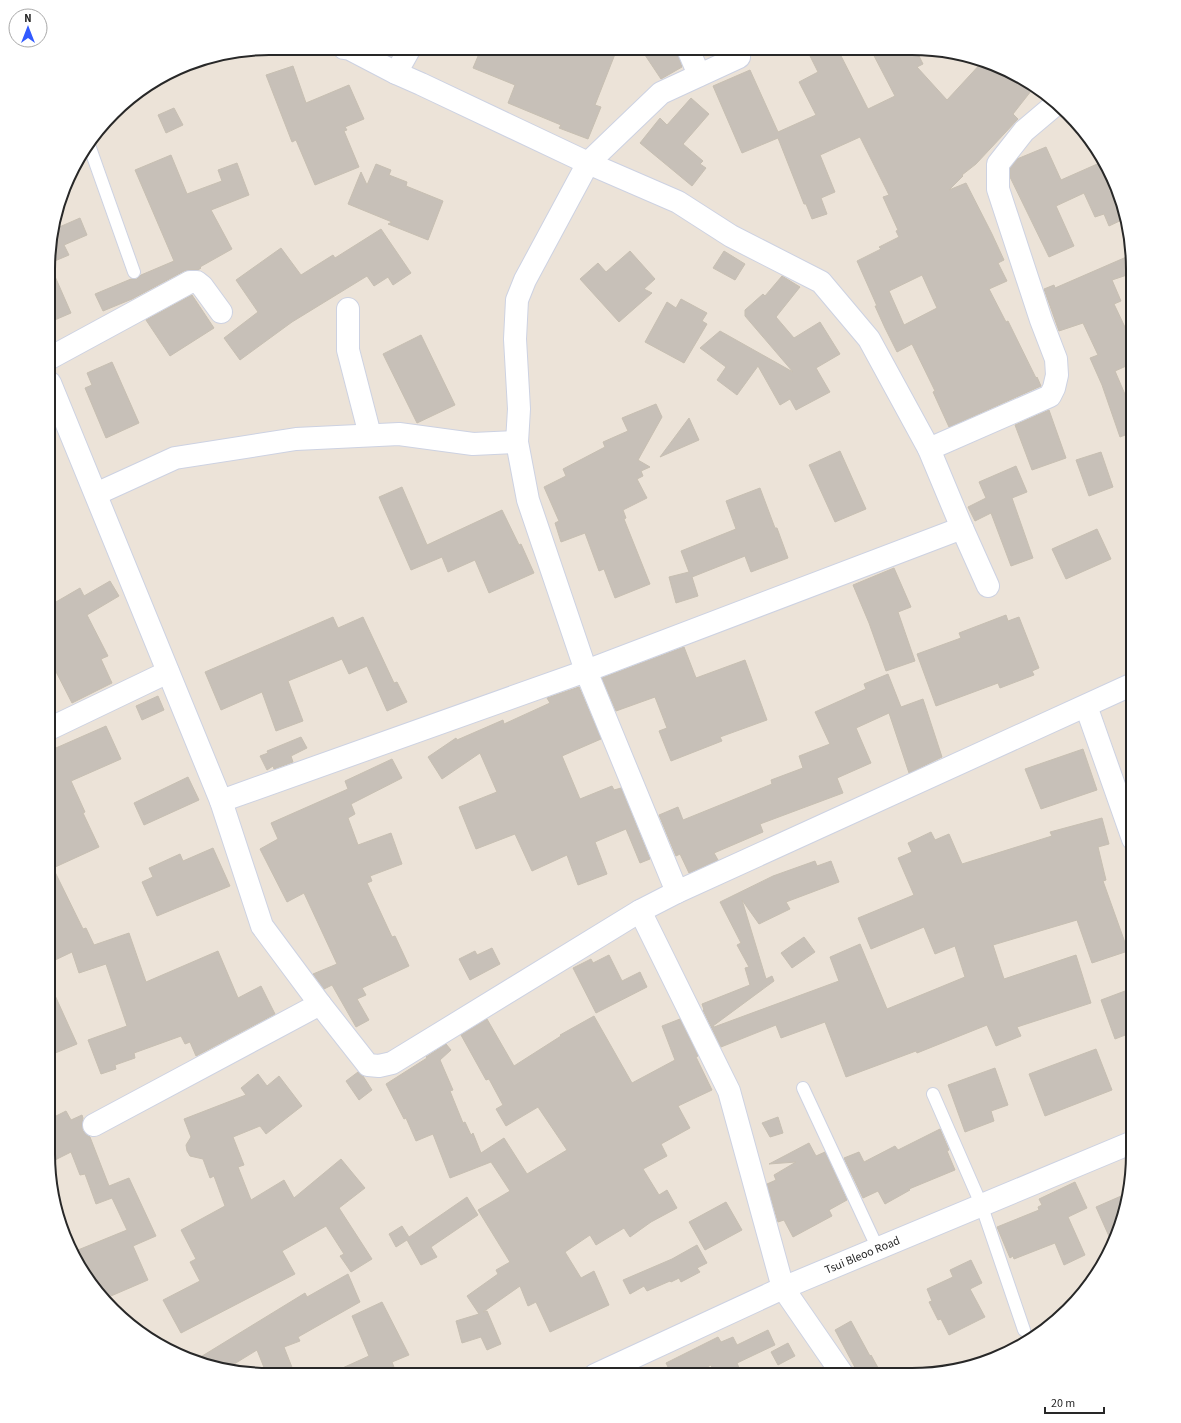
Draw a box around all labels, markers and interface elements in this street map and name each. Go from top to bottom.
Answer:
north arrow [8,8,48,48]
text: N [24,11,32,26]
street label: Tsui Bleoo Road [822,1232,902,1278]
scale bar [1045,1389,1104,1415]
text: 20 m [1051,1395,1075,1412]

